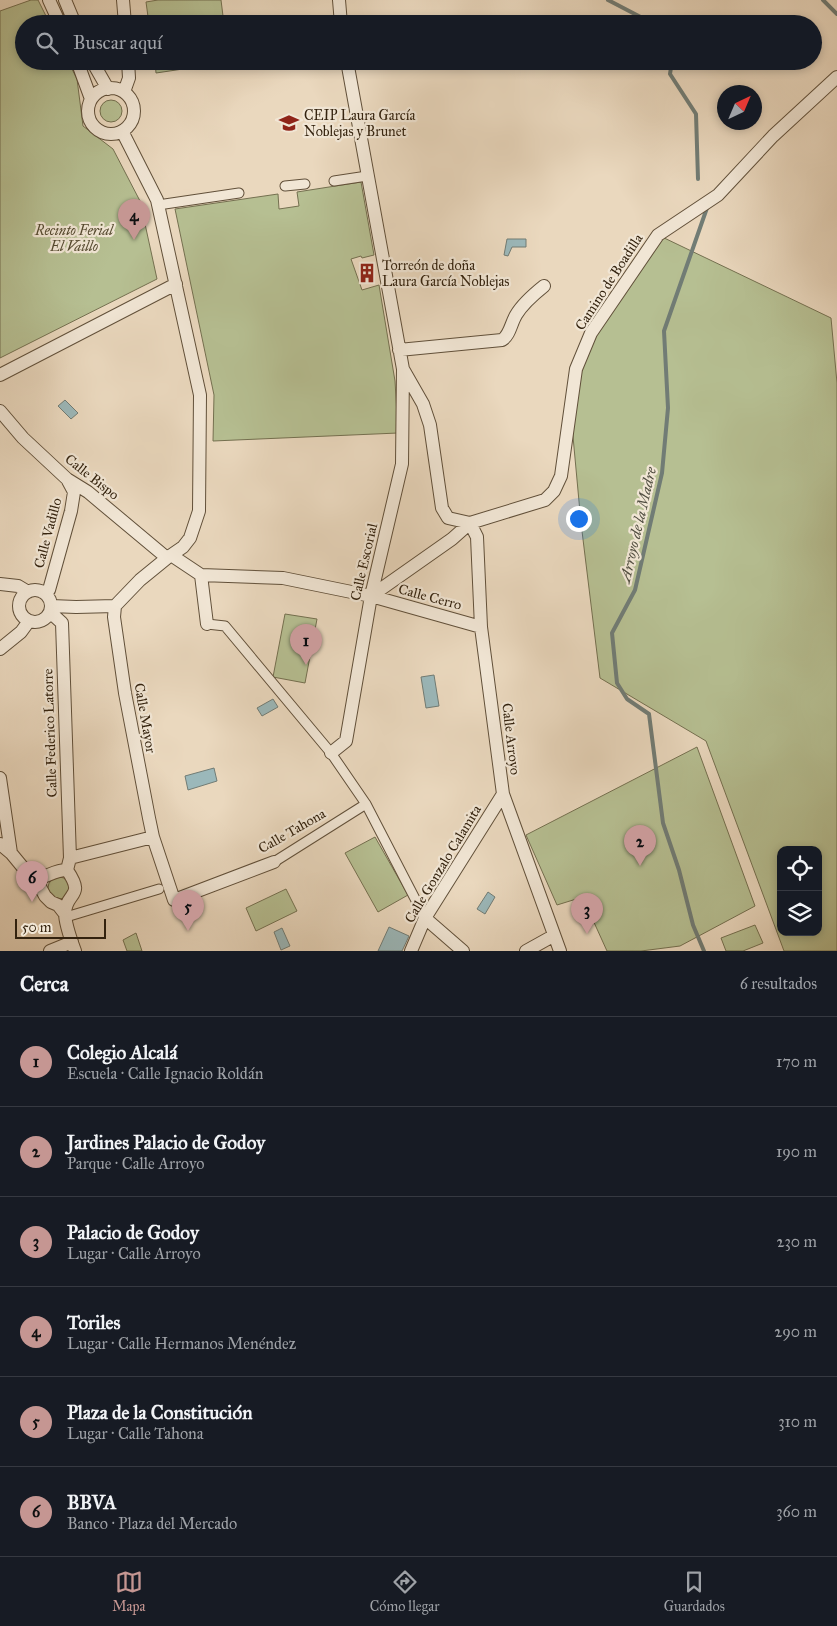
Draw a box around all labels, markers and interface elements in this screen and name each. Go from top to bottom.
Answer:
search box [15,15,822,70]
icon: search [33,29,61,57]
text: Buscar aquí [73,31,162,54]
north arrow [717,85,762,130]
place label: CEIP Laura García Noblejas y Brunet [304,107,416,140]
school or university icon: CEIP Laura García Noblejas y Brunet [278,112,300,134]
pin: 4 [118,199,150,240]
park label: Recinto Ferial El Vaillo [34,222,114,255]
street label: Camino de Boadilla [572,231,647,333]
place label: Torreón de doña Laura García Noblejas [382,257,509,290]
building icon: Torreón de doña Laura García Noblejas [356,262,378,284]
street label: Calle Bispo [61,451,123,503]
water label: Arroyo de la Madre [616,465,660,586]
street label: Calle Vadillo [30,496,66,570]
your location [566,506,592,532]
street label: Calle Escorial [347,522,381,602]
street label: Calle Cerro [397,580,463,614]
pin: 1 [290,624,322,665]
street label: Calle Federico Latorre [39,668,61,798]
street label: Calle Mayor [130,682,160,755]
street label: Calle Arroyo [498,702,524,776]
street label: Calle Gonzalo Calamita [401,802,485,926]
street label: Calle Tahona [255,805,329,857]
pin: 2 [624,825,656,866]
map controls [777,846,822,936]
button: locate [777,846,822,891]
pin: 6 [16,861,48,902]
pin: 5 [172,890,204,931]
button: layers [777,891,822,936]
pin: 3 [571,893,603,934]
scale bar [15,916,106,939]
text: 50 m [22,919,51,936]
text: Cerca [20,971,69,997]
text: 6 resultados [740,974,817,993]
text: Colegio Alcalá [67,1041,177,1064]
text: 1 [33,1052,39,1071]
text: 170 m [776,1052,817,1071]
text: Escuela · Calle Ignacio Roldán [67,1064,263,1083]
text: Jardines Palacio de Godoy [67,1131,265,1154]
text: 2 [32,1142,40,1161]
text: 190 m [776,1142,817,1161]
text: Parque · Calle Arroyo [67,1154,204,1173]
text: Palacio de Godoy [67,1221,199,1244]
text: 3 [33,1232,39,1251]
text: 230 m [777,1232,817,1251]
text: Lugar · Calle Arroyo [67,1244,201,1263]
text: Toriles [67,1311,120,1334]
text: 4 [32,1322,40,1341]
text: 290 m [774,1322,817,1341]
text: Lugar · Calle Hermanos Menéndez [67,1334,296,1353]
text: Plaza de la Constitución [67,1401,252,1424]
text: 5 [32,1412,40,1431]
text: 310 m [778,1412,817,1431]
text: Lugar · Calle Tahona [67,1424,204,1443]
text: BBVA [67,1491,116,1514]
text: 6 [32,1502,40,1521]
text: 360 m [776,1502,817,1521]
text: Banco · Plaza del Mercado [67,1514,237,1533]
tab: Mapa [112,1568,145,1615]
tab: Cómo llegar [370,1568,439,1615]
tab: Guardados [664,1568,725,1615]

